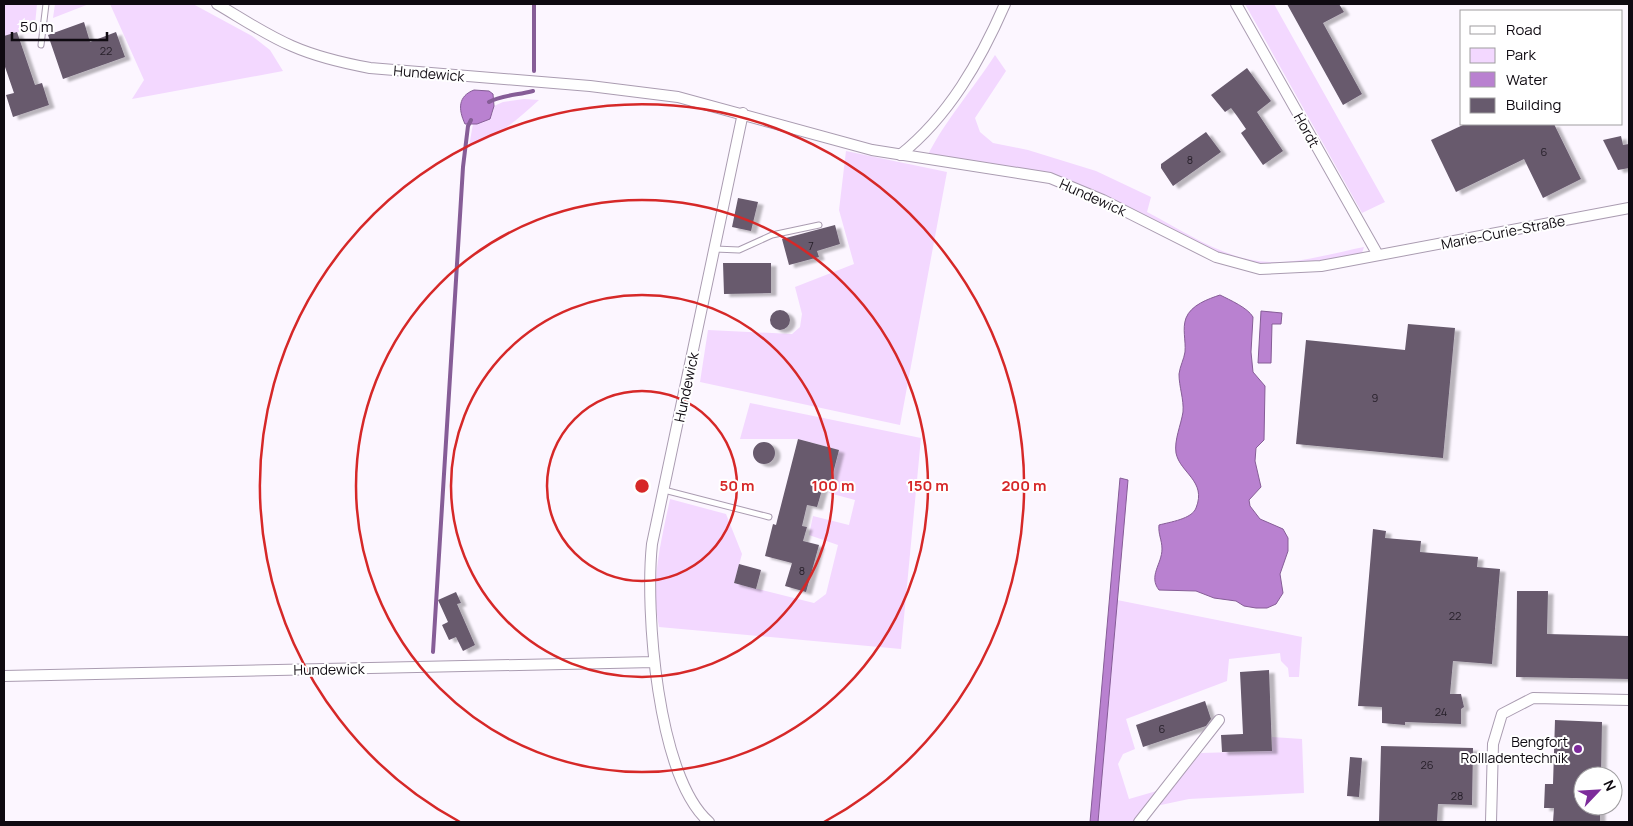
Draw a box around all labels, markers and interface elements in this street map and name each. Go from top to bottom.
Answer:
scale bar [12,10,108,42]
legend [1460,10,1623,125]
text: 50 m [20,16,54,37]
text: Road [1506,19,1542,40]
house number: 22 [100,43,112,58]
text: Park [1506,44,1536,65]
street label: Hundewick [393,60,466,86]
text: Water [1506,69,1548,90]
text: Building [1506,94,1561,115]
street label: Hordt [1290,109,1324,151]
house number: 6 [1541,144,1548,159]
house number: 8 [1187,152,1193,167]
street label: Hundewick [1057,174,1130,221]
street label: Marie-Curie-Straße [1439,211,1567,253]
house number: 7 [808,238,814,253]
street label: Hundewick [669,349,703,424]
house number: 9 [1372,390,1379,405]
text: 50 m [719,475,755,496]
text: 100 m [812,475,854,496]
text: 150 m [907,475,949,496]
text: 200 m [1001,475,1047,496]
centre of rings [633,477,651,495]
house number: 8 [799,563,805,578]
house number: 22 [1449,608,1461,623]
street label: Hundewick [293,659,366,679]
house number: 24 [1435,704,1447,719]
house number: 6 [1159,721,1166,736]
place label: Bengfort Rollladentechnik [1461,732,1569,767]
marker: Bengfort Rollladentechnik [1572,743,1584,755]
house number: 26 [1420,757,1434,772]
north arrow [1573,766,1623,816]
text: N [1599,777,1621,794]
house number: 28 [1451,788,1463,803]

